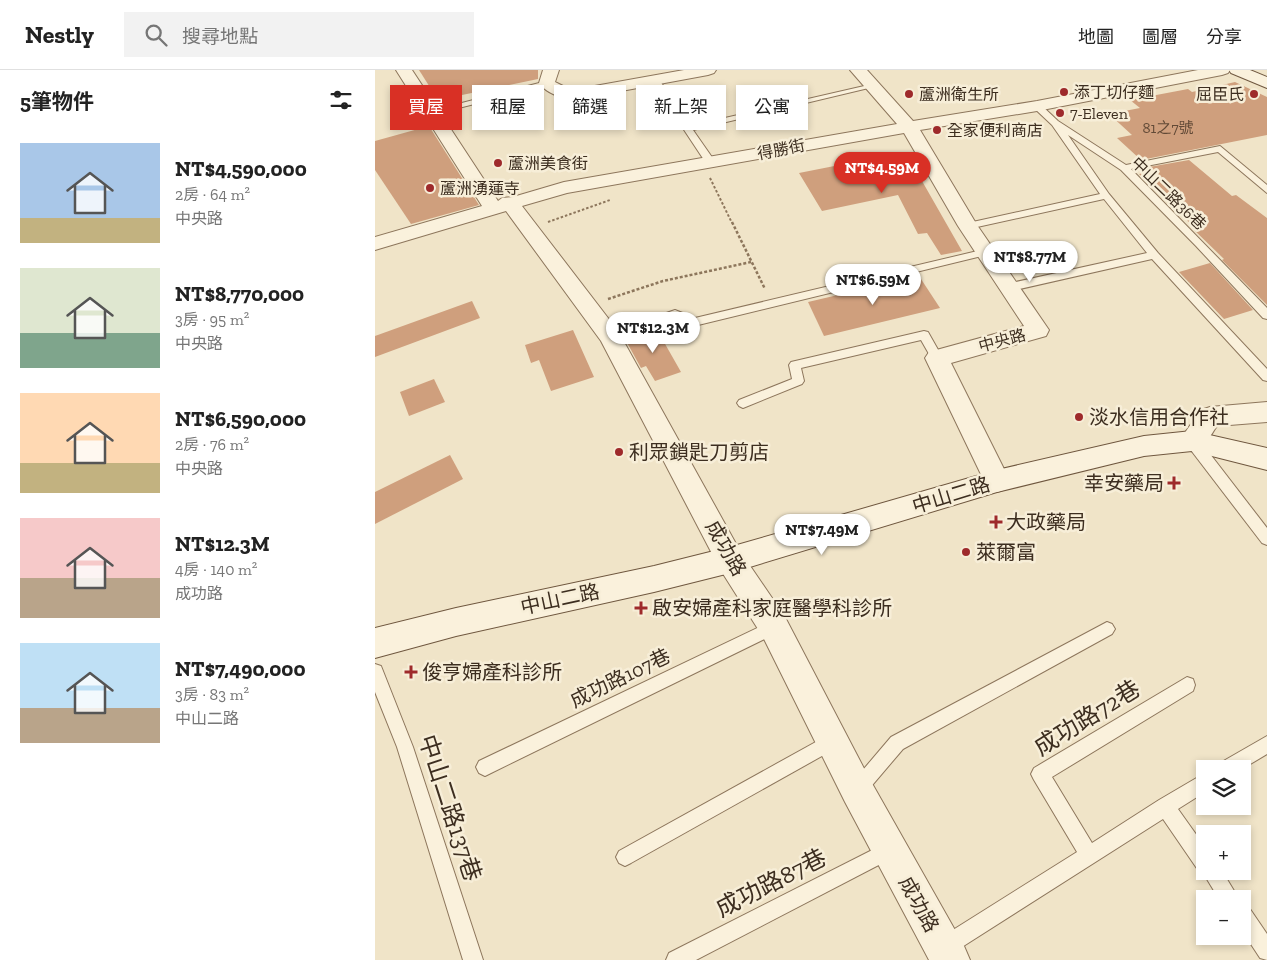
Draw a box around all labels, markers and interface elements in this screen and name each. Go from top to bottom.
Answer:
search box [124,12,474,57]
text: Nestly [25,20,94,49]
icon: search [142,21,170,49]
text: 搜尋地點 [182,25,258,48]
text: 地圖 [1078,26,1114,48]
text: 圖層 [1142,26,1178,48]
text: 分享 [1206,26,1242,48]
place label: 添丁切仔麵 [1074,83,1154,102]
chip: 買屋 [390,85,462,130]
chip: 租屋 [472,85,544,130]
chip: 篩選 [554,85,626,130]
chip: 新上架 [636,85,726,130]
chip: 公寓 [736,85,808,130]
place label: 蘆洲衛生所 [919,85,999,104]
place label: 屈臣氏 [1196,85,1244,104]
icon: filters [327,86,355,114]
marker: 添丁切仔麵 [1058,86,1070,98]
marker: 蘆洲衛生所 [903,88,915,100]
marker: 屈臣氏 [1248,88,1260,100]
text: 5筆物件 [20,89,94,114]
place label: 7-Eleven [1070,104,1129,123]
marker: 7-Eleven [1054,107,1066,119]
house number: 81之7號 [1143,119,1193,137]
place label: 全家便利商店 [947,121,1043,140]
marker: 全家便利商店 [931,124,943,136]
street label: 得勝街 [756,136,806,163]
pin: NT$4.59M [830,152,934,194]
street label: 中山二路36巷 [1127,153,1210,234]
place label: 蘆洲美食街 [508,154,588,173]
text: NT$4,590,000 [175,156,307,181]
marker: 蘆洲美食街 [492,157,504,169]
text: NT$4.59M [845,158,919,177]
icon: home [60,163,120,223]
place label: 蘆洲湧蓮寺 [440,179,520,198]
marker: 蘆洲湧蓮寺 [424,182,436,194]
text: 2房 · 64 m² [175,185,250,204]
text: 中央路 [175,209,223,228]
pin: NT$8.77M [978,240,1082,283]
text: NT$8.77M [994,247,1066,266]
pin: NT$6.59M [821,264,925,306]
text: NT$6.59M [836,270,910,289]
text: NT$8,770,000 [175,281,304,306]
icon: home [60,288,120,348]
text: 3房 · 95 m² [175,310,249,329]
pin: NT$12.3M [601,312,705,354]
text: NT$12.3M [617,318,689,337]
street label: 中央路 [976,325,1028,356]
text: 中央路 [175,334,223,353]
place label: 淡水信用合作社 [1089,405,1229,429]
text: NT$6,590,000 [175,406,306,431]
marker: 淡水信用合作社 [1073,411,1085,423]
icon: home [60,413,120,473]
text: 2房 · 76 m² [175,435,249,454]
place label: 利眾鎖匙刀剪店 [629,440,769,464]
marker: 利眾鎖匙刀剪店 [613,446,625,458]
text: 中央路 [175,459,223,478]
place label: 幸安藥局 [1084,471,1164,495]
street label: 中山二路 [909,472,993,518]
marker: 幸安藥局 [1168,477,1180,489]
place label: 大政藥局 [1006,510,1086,534]
pin: NT$7.49M [770,514,874,556]
street label: 成功路 [701,516,751,580]
marker: 大政藥局 [990,516,1002,528]
text: NT$7.49M [785,520,859,539]
text: NT$12.3M [175,531,270,556]
icon: home [60,538,120,598]
place label: 萊爾富 [976,540,1036,564]
marker: 萊爾富 [960,546,972,558]
text: 4房 · 140 m² [175,560,257,579]
street label: 中山二路 [518,579,602,619]
text: 成功路 [175,584,223,603]
place label: 啟安婦產科家庭醫學科診所 [652,596,892,620]
marker: 啟安婦產科家庭醫學科診所 [634,601,648,615]
street label: 成功路107巷 [566,643,674,713]
text: NT$7,490,000 [175,656,305,681]
place label: 俊亨婦產科診所 [422,660,562,684]
icon: home [60,663,120,723]
marker: 俊亨婦產科診所 [404,665,418,679]
street label: 成功路72巷 [1028,674,1145,762]
text: 3房 · 83 m² [175,685,249,704]
text: 中山二路 [175,709,239,728]
street label: 中山二路137巷 [413,731,488,885]
map controls [1196,760,1251,945]
button: layers [1196,760,1251,815]
button: + [1196,825,1251,880]
street label: 成功路87巷 [711,842,831,923]
street label: 成功路 [894,872,944,936]
button: − [1196,890,1251,945]

